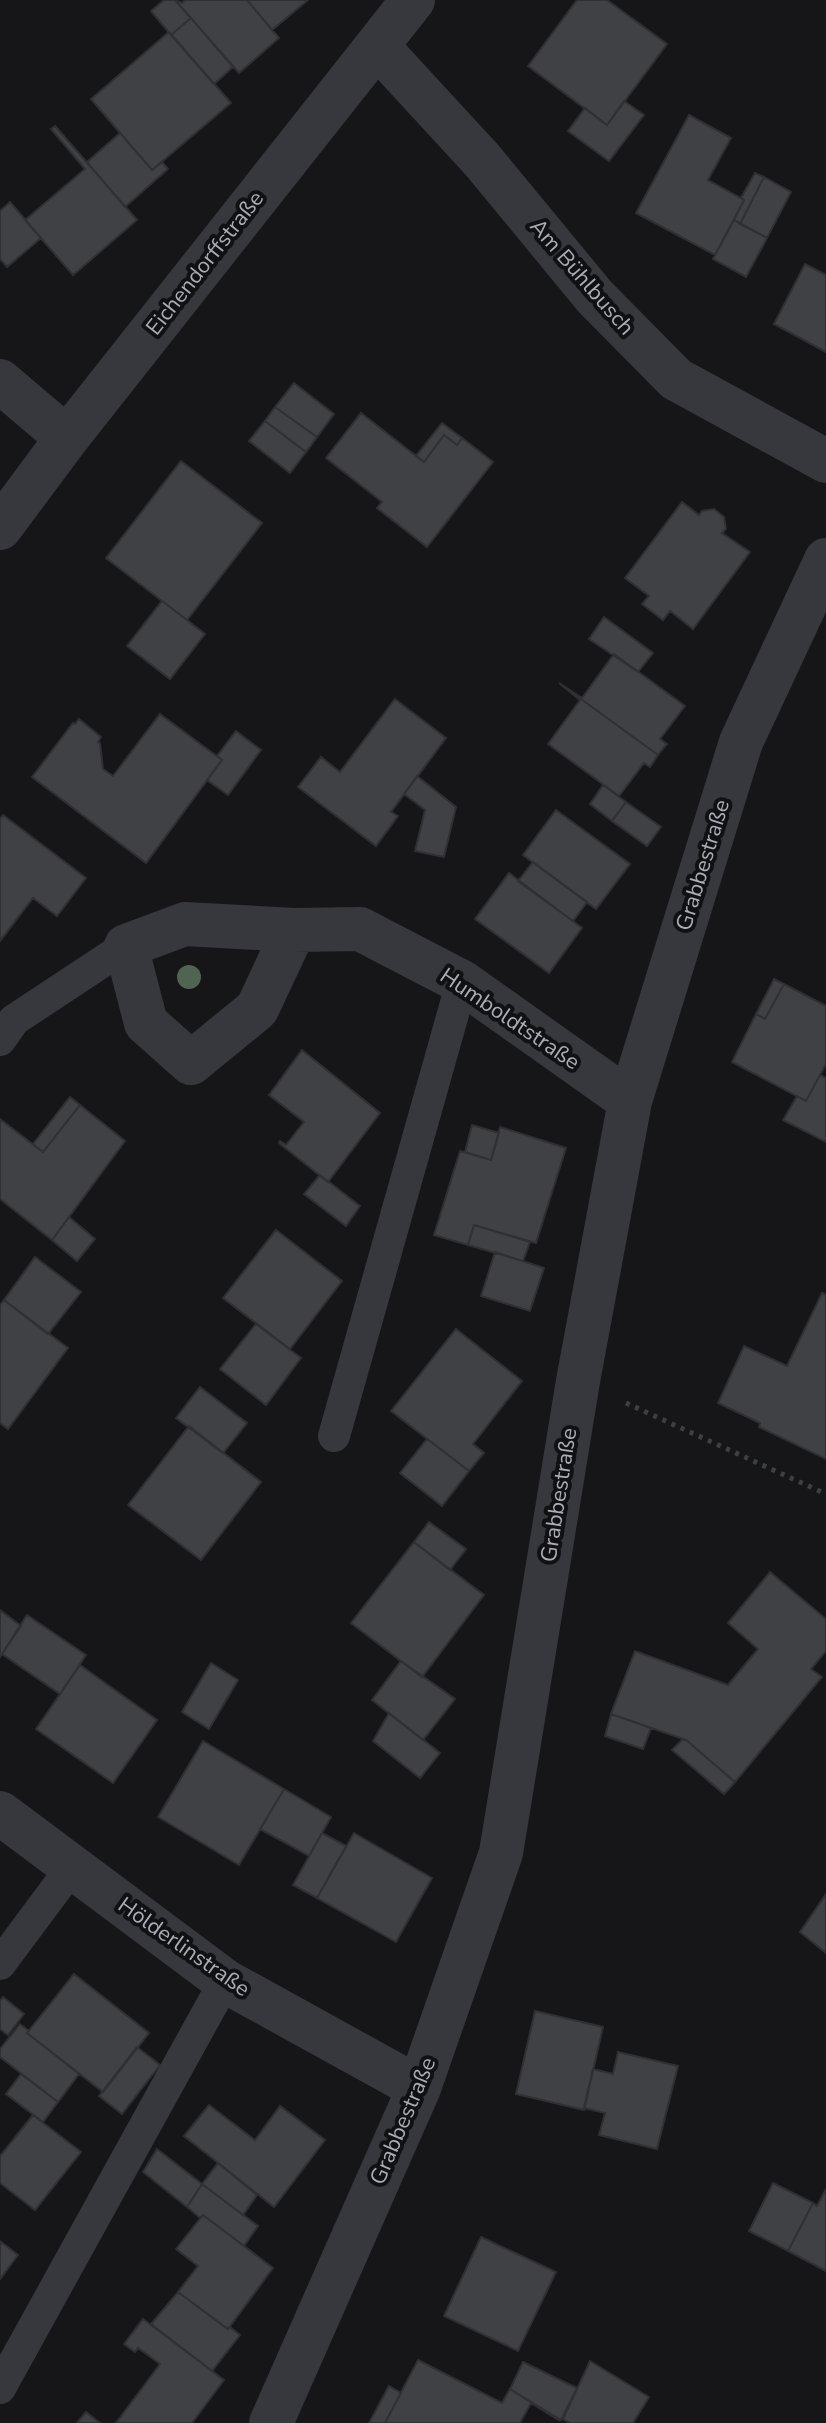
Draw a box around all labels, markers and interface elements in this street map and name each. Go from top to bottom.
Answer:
street label: Eichendorffstraße [139,185,271,341]
street label: Am Bühlbusch [523,212,641,342]
street label: Grabbestraße [669,796,737,934]
street label: Humboldtstraße [434,961,586,1077]
street label: Grabbestraße [534,1426,584,1564]
street label: Hölderlinstraße [112,1890,256,2004]
street label: Grabbestraße [363,2053,443,2189]

